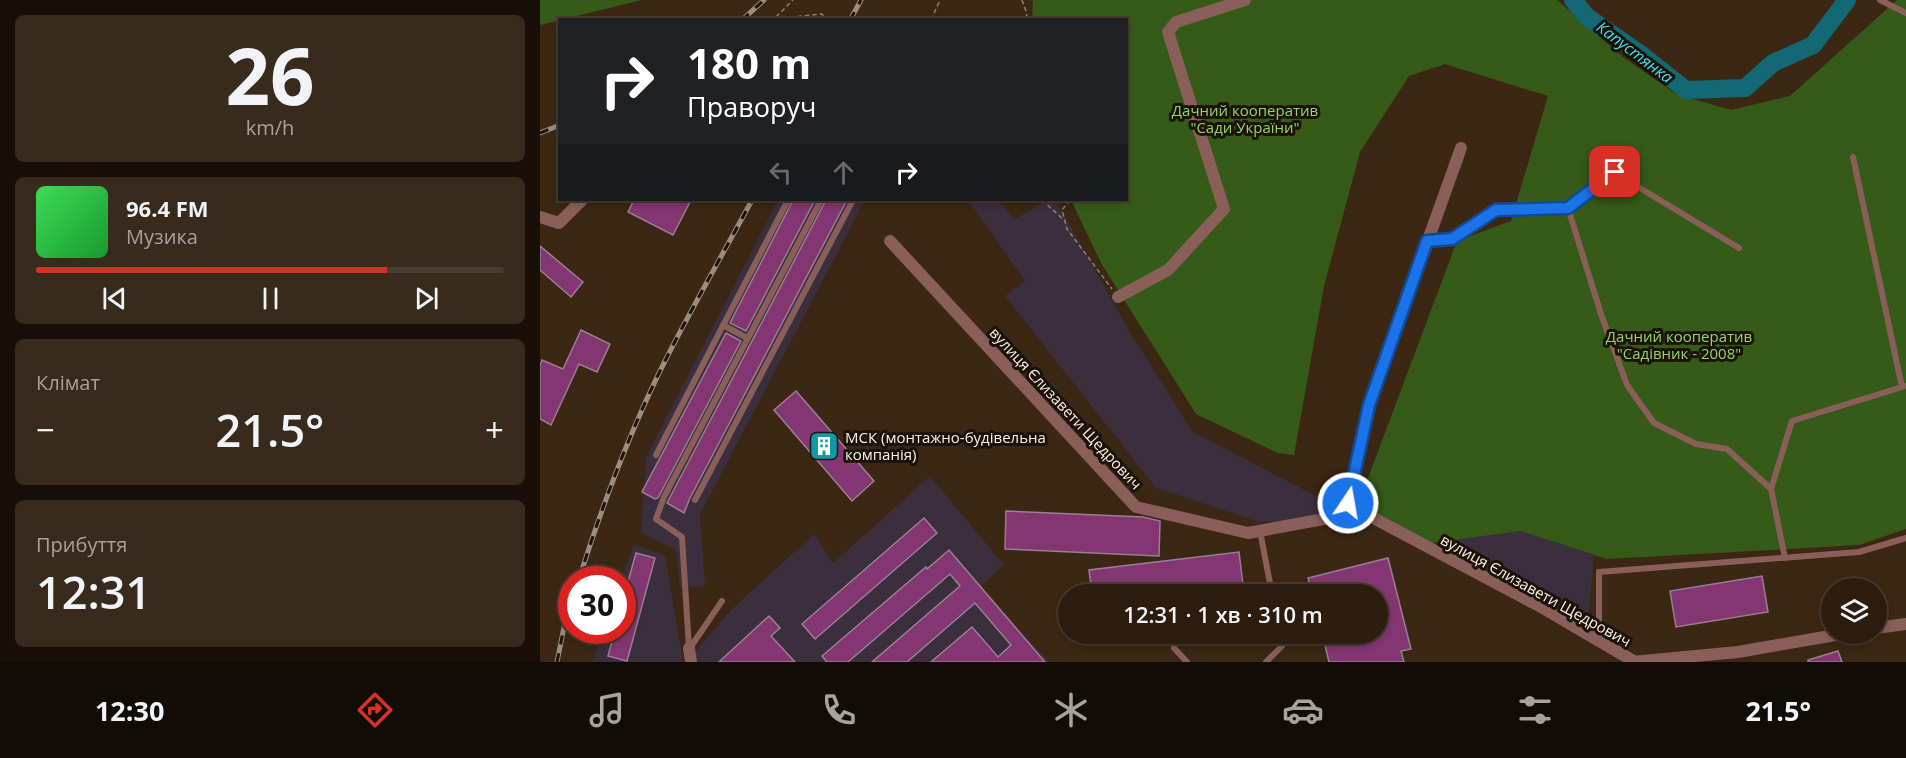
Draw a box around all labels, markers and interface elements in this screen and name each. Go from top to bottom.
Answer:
water label: Капустянка [1592,16,1678,88]
text: 26 [225,22,315,128]
text: 180 m [687,34,811,91]
icon: right [588,42,666,120]
text: Праворуч [687,88,816,125]
park label: Дачний кооператив "Сади України" [1172,100,1318,137]
text: km/h [246,114,294,141]
pin [1589,146,1640,197]
icon: arrive [1598,155,1631,188]
icon: left [764,156,797,189]
icon: ahead [827,156,860,189]
icon: right [890,156,923,189]
text: 96.4 FM [126,193,209,223]
text: Музика [126,223,198,250]
icon: previous [98,282,131,315]
icon: pause [254,282,287,315]
icon: next [410,282,443,315]
street label: вулиця Єлизавети Щедрович [985,323,1147,493]
park label: Дачний кооператив "Садівник - 2008" [1606,326,1752,363]
text: Клімат [36,369,100,396]
text: 21.5° [216,399,324,460]
text: − [36,407,55,452]
text: + [485,407,504,452]
place label: МСК (монтажно-будівельна компанія) [845,427,1046,464]
building icon: МСК (монтажно-будівельна компанія) [808,430,840,462]
position arrow [1316,471,1380,535]
street label: вулиця Єлизавети Щедрович [1437,529,1635,651]
text: Прибуття [36,531,127,558]
text: 12:31 [36,561,151,622]
speed limit sign: 30 [558,566,636,644]
map controls [1821,578,1887,644]
button: layers [1821,578,1887,644]
text: 12:31 · 1 хв · 310 m [1123,599,1323,629]
icon: directions [354,689,396,731]
icon: music [586,689,628,731]
icon: phone [818,689,860,731]
icon: climate [1050,689,1092,731]
icon: car [1282,689,1324,731]
icon: filters [1514,689,1556,731]
text: 12:30 [95,692,164,729]
text: 21.5° [1745,692,1811,729]

